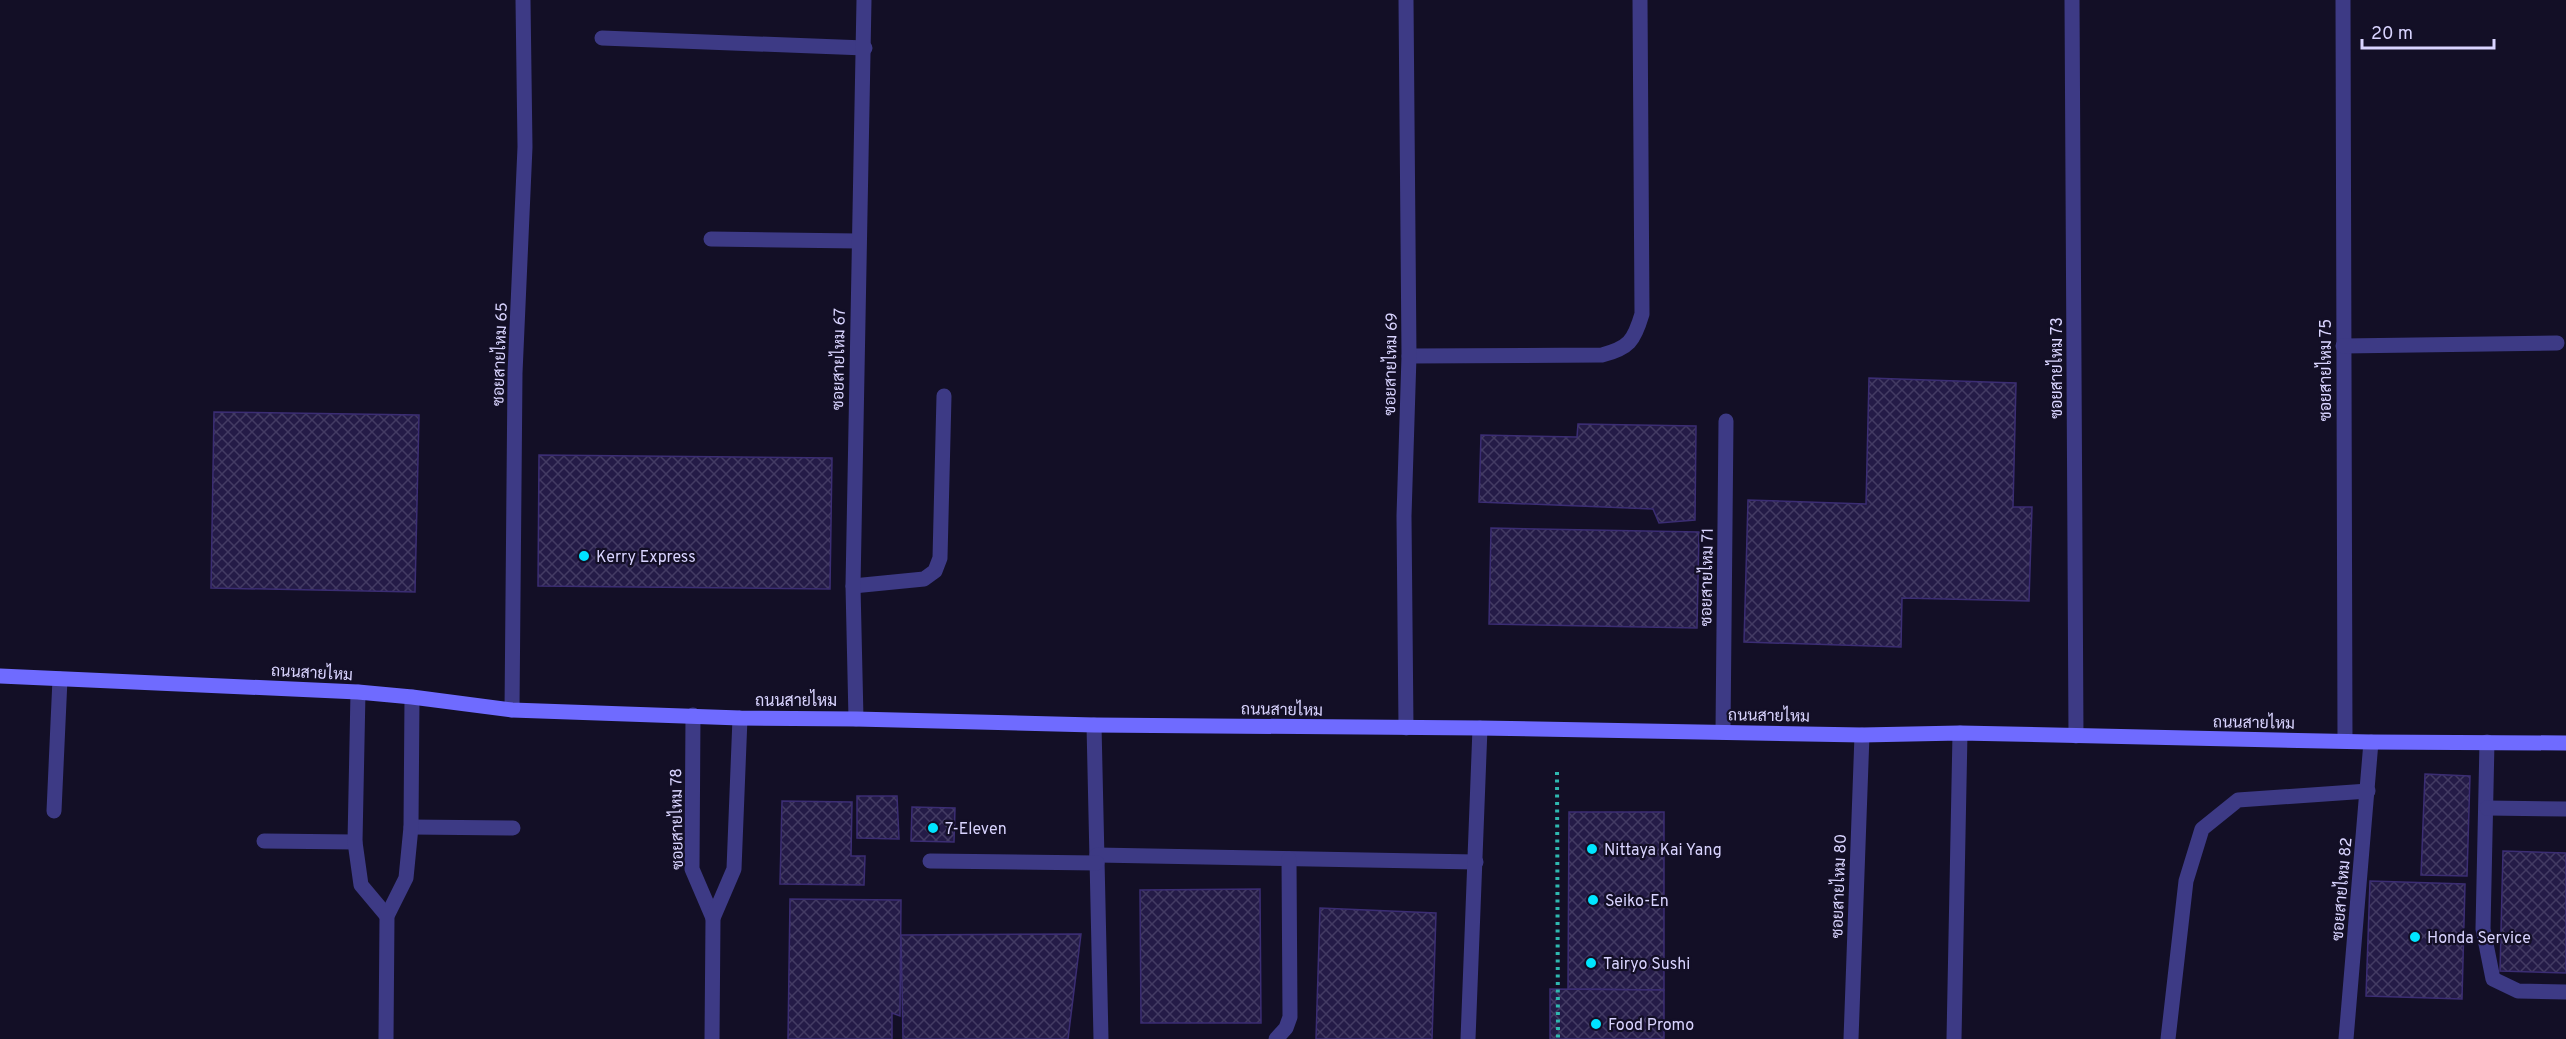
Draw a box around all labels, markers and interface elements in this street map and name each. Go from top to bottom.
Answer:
scale bar [2362,12,2494,50]
text: 20 m [2371,23,2413,46]
street label: ซอยสายไหม 65 [486,302,513,406]
street label: ซอยสายไหม 67 [826,308,851,410]
street label: ซอยสายไหม 69 [1378,312,1403,416]
street label: ซอยสายไหม 73 [2045,317,2068,419]
street label: ซอยสายไหม 75 [2314,319,2337,421]
street label: ซอยสายไหม 71 [1694,528,1719,626]
place label: Kerry Express [596,548,696,568]
marker: Kerry Express [577,549,591,563]
street label: ถนนสายไหม [270,659,354,686]
street label: ถนนสายไหม [755,689,837,712]
street label: ถนนสายไหม [1241,697,1323,722]
street label: ถนนสายไหม [1728,703,1810,728]
street label: ถนนสายไหม [2213,710,2295,735]
street label: ซอยสายไหม 78 [664,768,689,870]
place label: 7-Eleven [945,820,1007,840]
marker: 7-Eleven [926,821,940,835]
street label: ซอยสายไหม 80 [1825,833,1852,939]
street label: ซอยสายไหม 82 [2326,836,2357,942]
place label: Nittaya Kai Yang [1604,841,1722,861]
marker: Nittaya Kai Yang [1585,842,1599,856]
place label: Seiko-En [1605,892,1669,912]
marker: Seiko-En [1586,893,1600,907]
place label: Honda Service [2427,929,2531,949]
marker: Honda Service [2408,930,2422,944]
place label: Tairyo Sushi [1603,955,1690,975]
marker: Tairyo Sushi [1584,956,1598,970]
place label: Food Promo [1608,1016,1694,1036]
marker: Food Promo [1589,1017,1603,1031]

